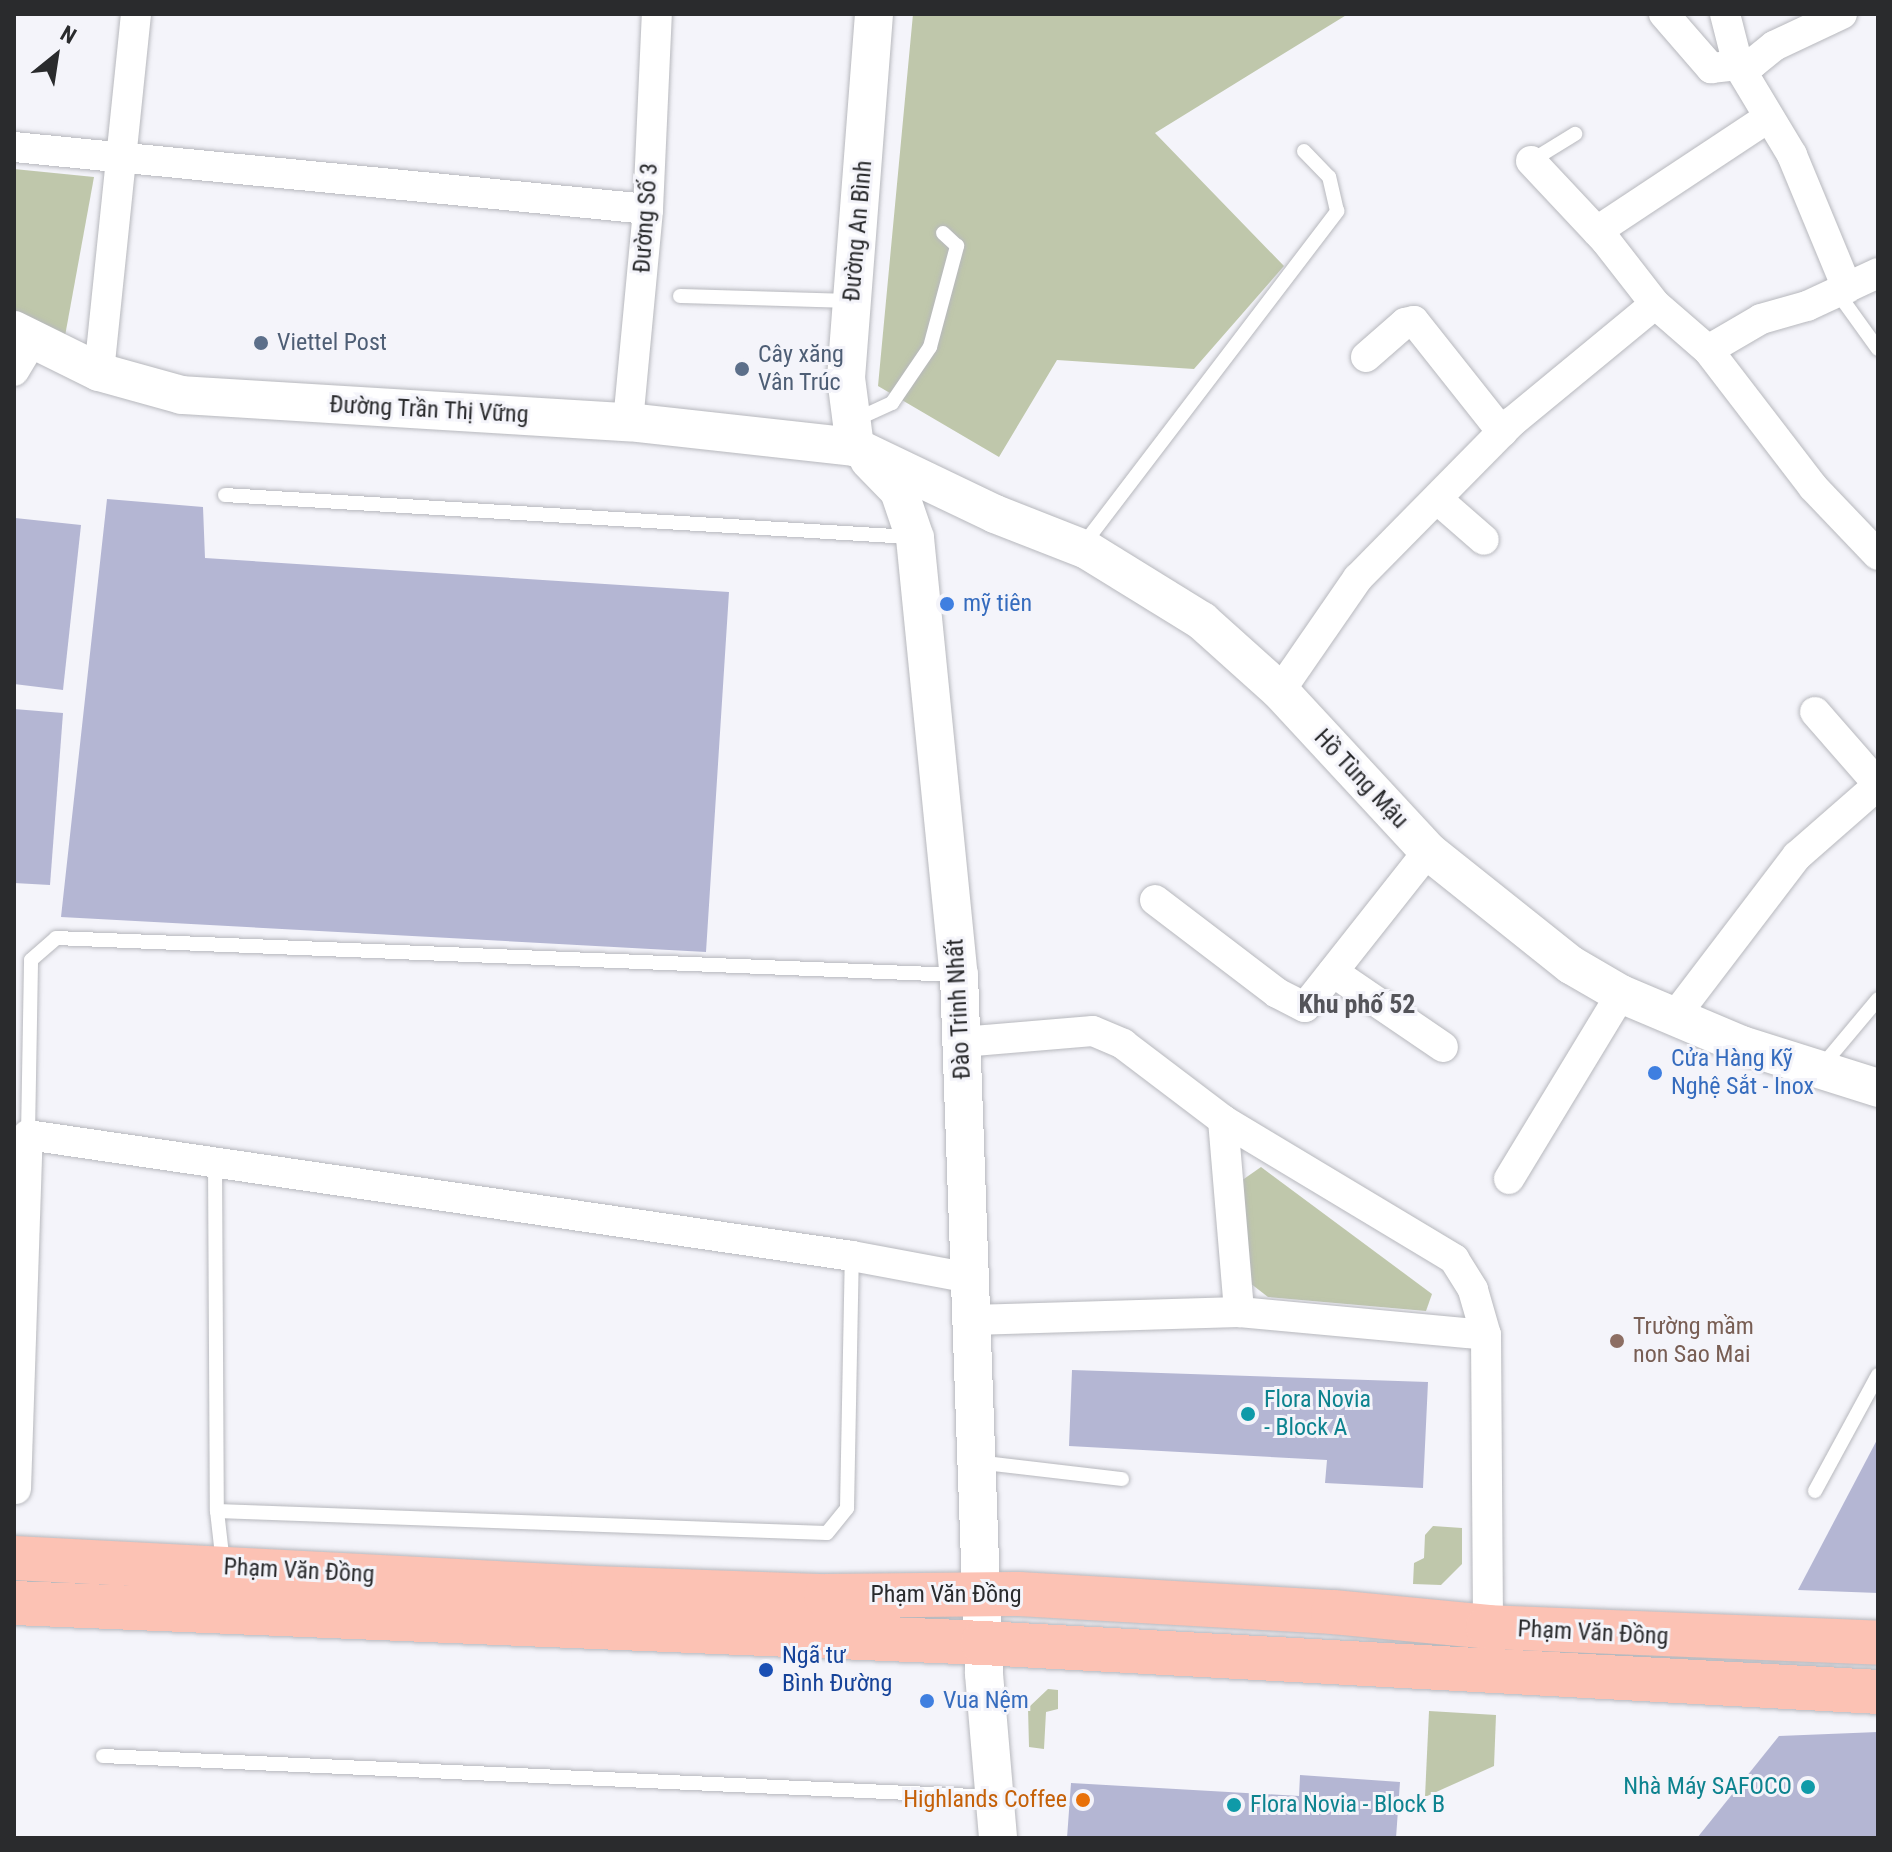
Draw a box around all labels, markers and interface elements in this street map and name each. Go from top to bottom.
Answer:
north arrow [16,16,96,96]
text: N [56,21,80,49]
street label: Đường An Bình [838,159,878,303]
street label: Đường Số 3 [628,162,664,274]
place label: Viettel Post [277,329,387,357]
marker: Viettel Post [252,334,270,352]
place label: Cây xăng Vân Trúc [758,341,844,397]
marker: Cây xăng Vân Trúc [733,360,751,378]
street label: Đường Trần Thị Vững [328,390,530,430]
place label: mỹ tiên [963,590,1032,618]
marker: mỹ tiên [938,595,956,613]
street label: Hồ Tùng Mậu [1308,723,1414,835]
street label: Đào Trinh Nhất [941,938,977,1080]
district label: Khu phố 52 [1299,989,1415,1021]
place label: Cửa Hàng Kỹ Nghệ Sắt - Inox [1671,1045,1814,1101]
marker: Cửa Hàng Kỹ Nghệ Sắt - Inox [1646,1064,1664,1082]
place label: Trường mầm non Sao Mai [1633,1313,1754,1369]
marker: Trường mầm non Sao Mai [1608,1332,1626,1350]
place label: Flora Novia - Block A [1264,1386,1371,1442]
marker: Flora Novia - Block A [1239,1405,1257,1423]
street label: Phạm Văn Đồng [223,1553,375,1589]
street label: Phạm Văn Đồng [870,1581,1022,1609]
street label: Phạm Văn Đồng [1517,1615,1669,1651]
place label: Ngã tư Bình Đường [782,1642,892,1698]
marker: Ngã tư Bình Đường [757,1661,775,1679]
place label: Vua Nệm [943,1687,1029,1715]
marker: Vua Nệm [918,1692,936,1710]
place label: Nhà Máy SAFOCO [1623,1773,1792,1801]
marker: Nhà Máy SAFOCO [1799,1778,1817,1796]
place label: Highlands Coffee [903,1786,1067,1814]
marker: Highlands Coffee [1074,1791,1092,1809]
place label: Flora Novia - Block B [1250,1791,1445,1819]
marker: Flora Novia - Block B [1225,1796,1243,1814]

